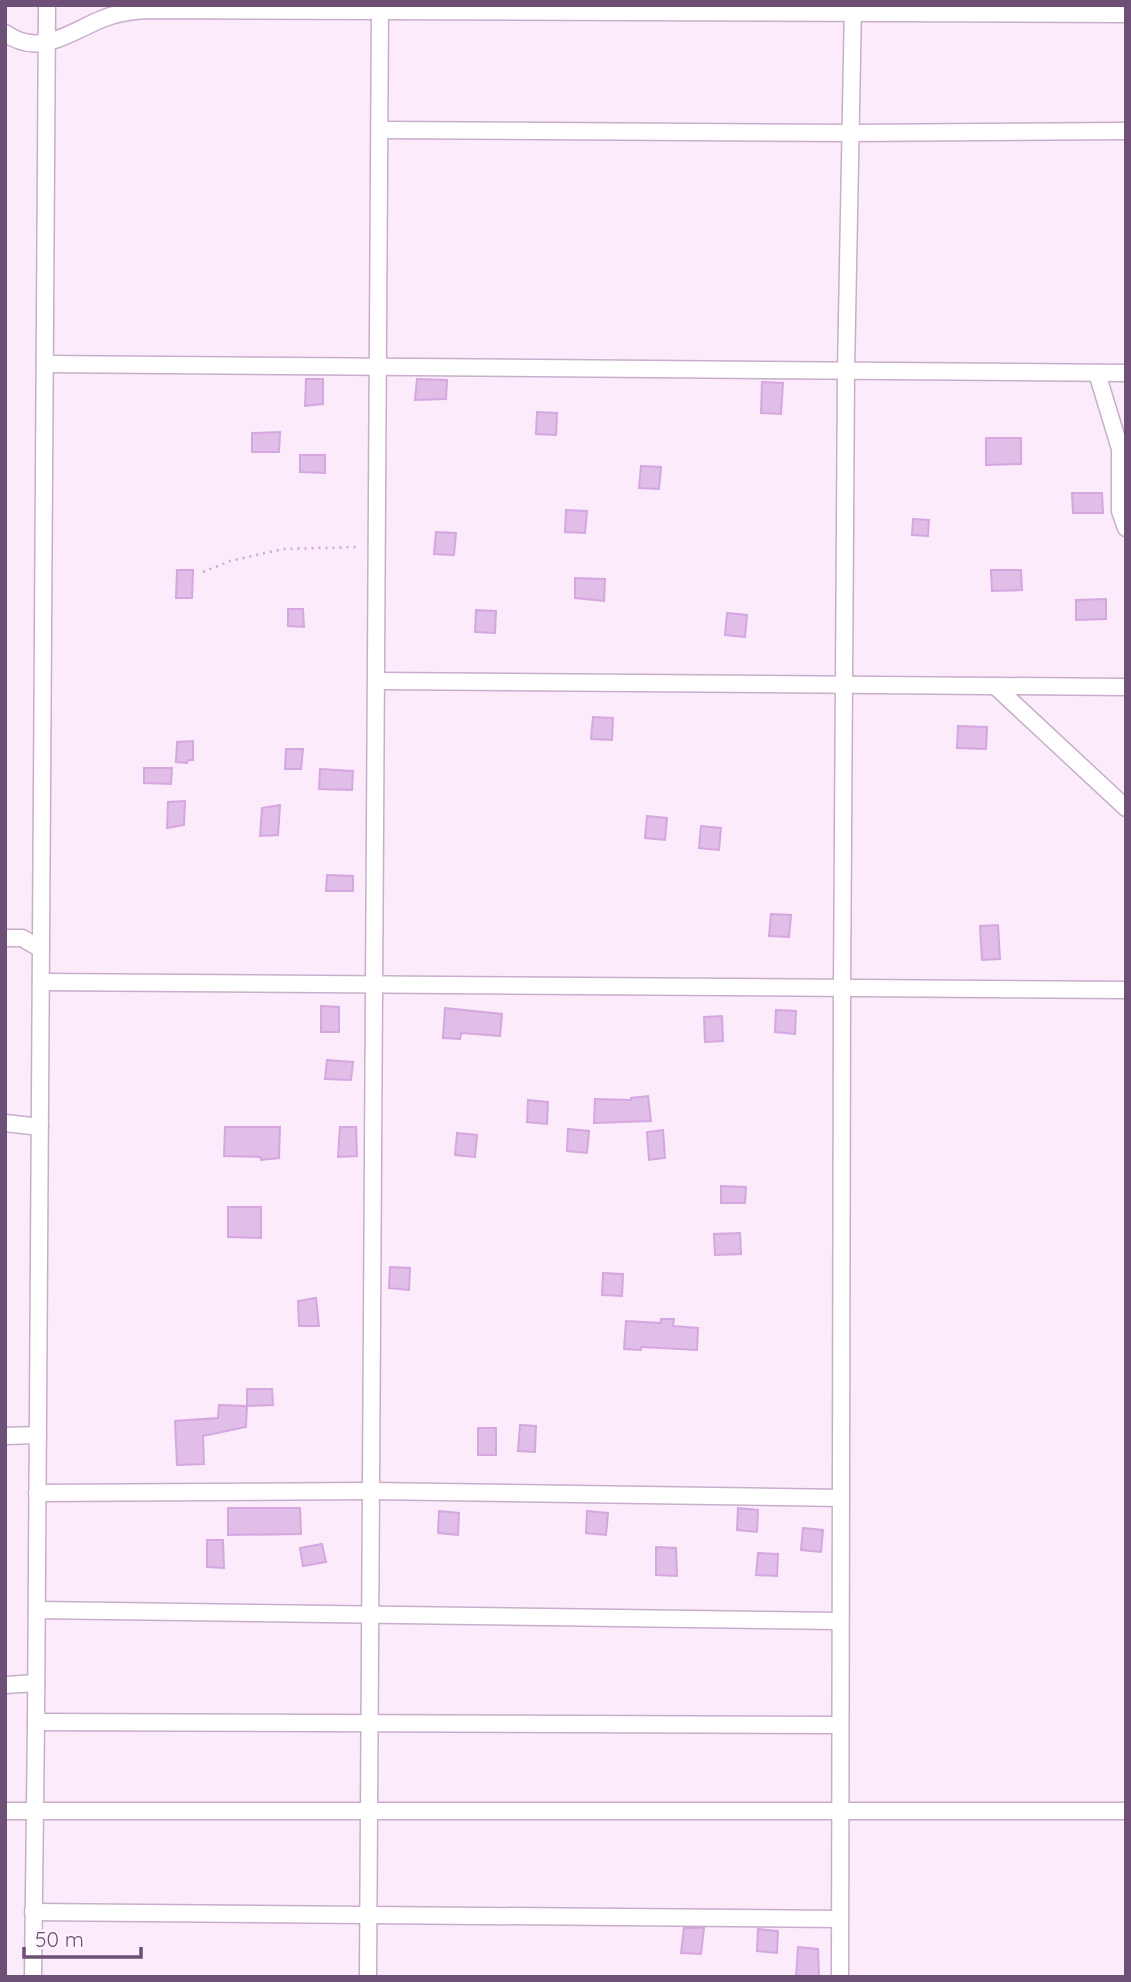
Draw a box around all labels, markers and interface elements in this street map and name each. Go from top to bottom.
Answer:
scale bar [24,1916,142,1960]
text: 50 m [35,1926,84,1952]

